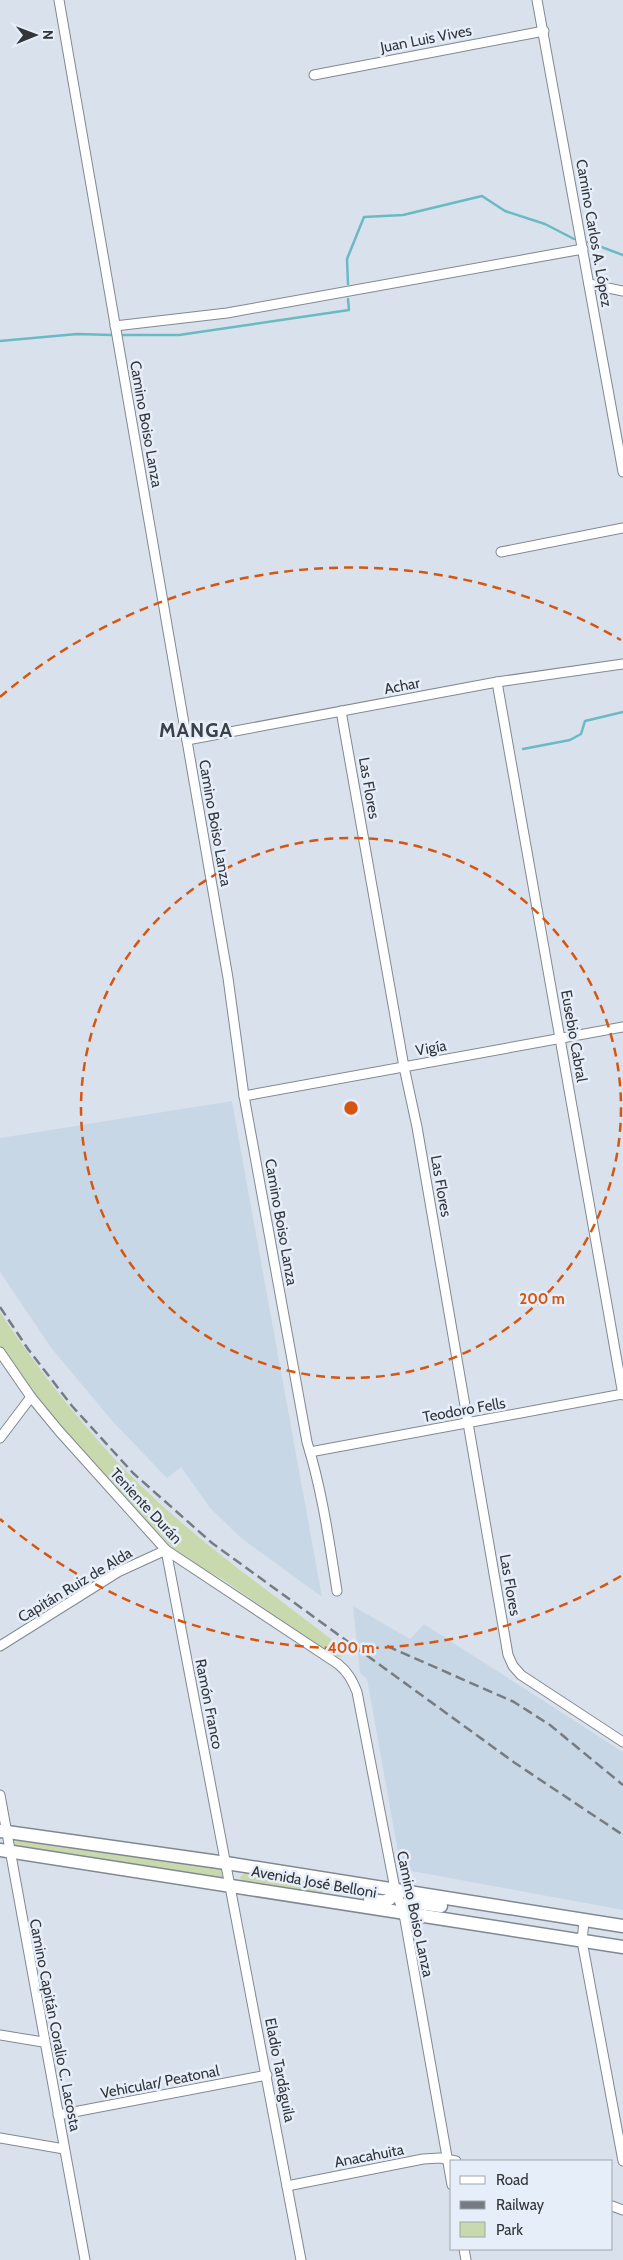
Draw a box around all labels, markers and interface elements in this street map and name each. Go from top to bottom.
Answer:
north arrow [10,10,60,60]
street label: Juan Luis Vives [378,21,473,57]
text: N [39,30,57,40]
street label: Camino Carlos A. López [572,158,616,308]
street label: Camino Boiso Lanza [126,359,166,490]
street label: Achar [383,674,422,698]
district label: MANGA [159,718,233,742]
street label: Las Flores [355,756,383,820]
street label: Camino Boiso Lanza [195,758,235,889]
street label: Eusebio Cabral [557,989,591,1084]
street label: Vigía [414,1036,449,1060]
centre of rings [342,1099,360,1117]
street label: Las Flores [427,1154,455,1218]
street label: Camino Boiso Lanza [261,1157,301,1288]
text: 200 m [519,1290,565,1308]
street label: Teodoro Fells [421,1394,507,1426]
street label: Teniente Durán [106,1464,186,1548]
street label: Capitán Ruiz de Alda [15,1543,136,1626]
street label: Las Flores [496,1553,524,1617]
text: 400 m [328,1639,374,1657]
street label: Ramón Franco [191,1657,227,1751]
street label: Camino Boiso Lanza [393,1849,437,1979]
street label: Avenida José Belloni [250,1862,378,1902]
street label: Camino Capitán Coralio C. Lacosta [26,1917,85,2134]
street label: Eladio Tardáguila [261,2016,299,2124]
street label: Vehicular/ Peatonal [99,2062,221,2102]
street label: Anacahuita [333,2140,406,2172]
legend [450,2160,613,2250]
text: Road [496,2171,529,2189]
text: Railway [496,2196,545,2214]
text: Park [496,2221,523,2239]

